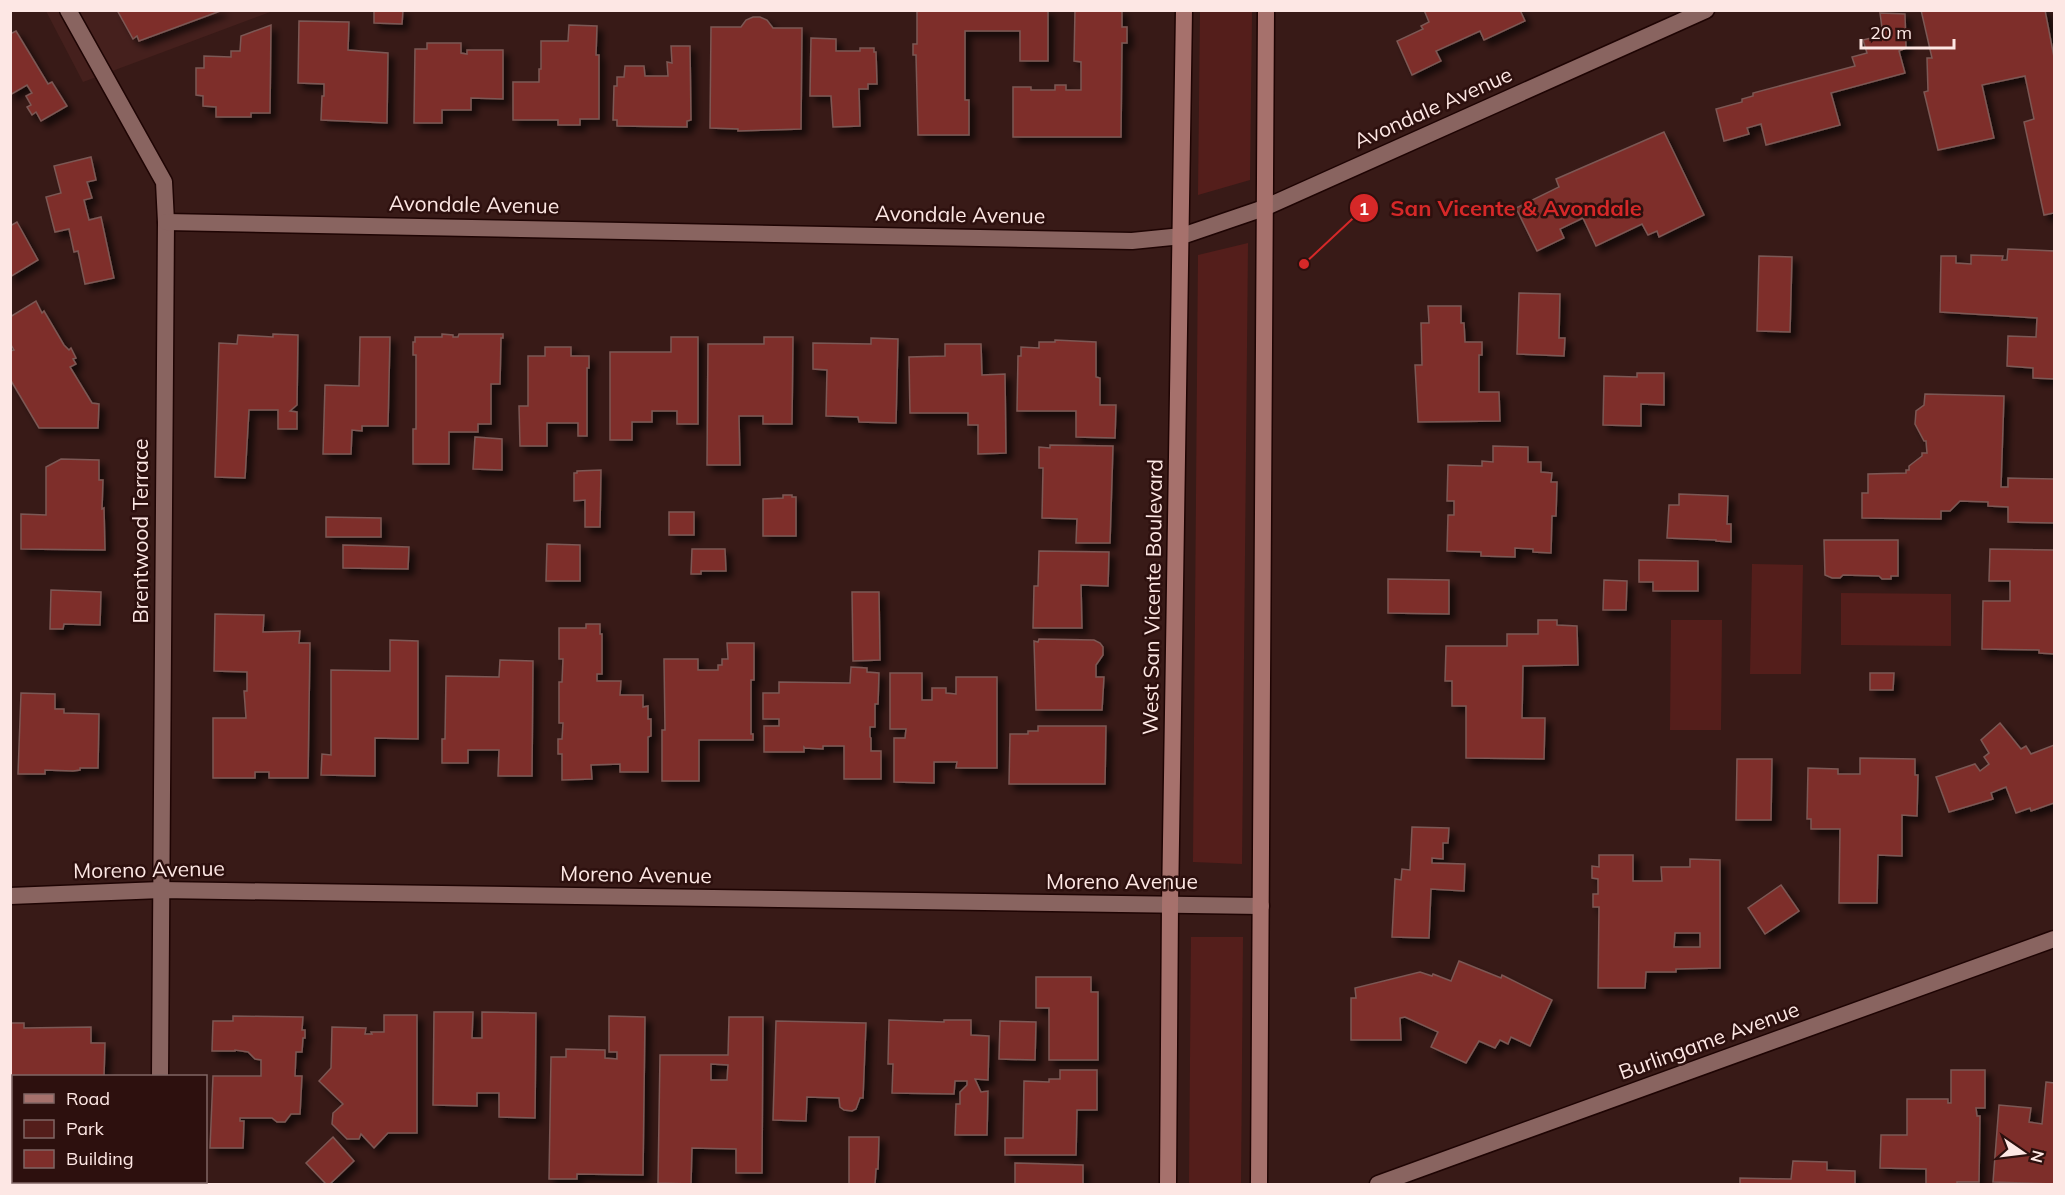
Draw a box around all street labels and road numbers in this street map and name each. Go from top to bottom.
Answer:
street label: Avondale Avenue [1349,61,1516,154]
street label: Avondale Avenue [389,190,559,218]
street label: Avondale Avenue [875,200,1045,228]
street label: Brentwood Terrace [127,439,153,624]
street label: West San Vicente Boulevard [1137,459,1167,735]
street label: Moreno Avenue [73,855,225,883]
street label: Moreno Avenue [560,860,712,888]
street label: Moreno Avenue [1046,868,1198,894]
street label: Burlingame Avenue [1615,995,1802,1085]

